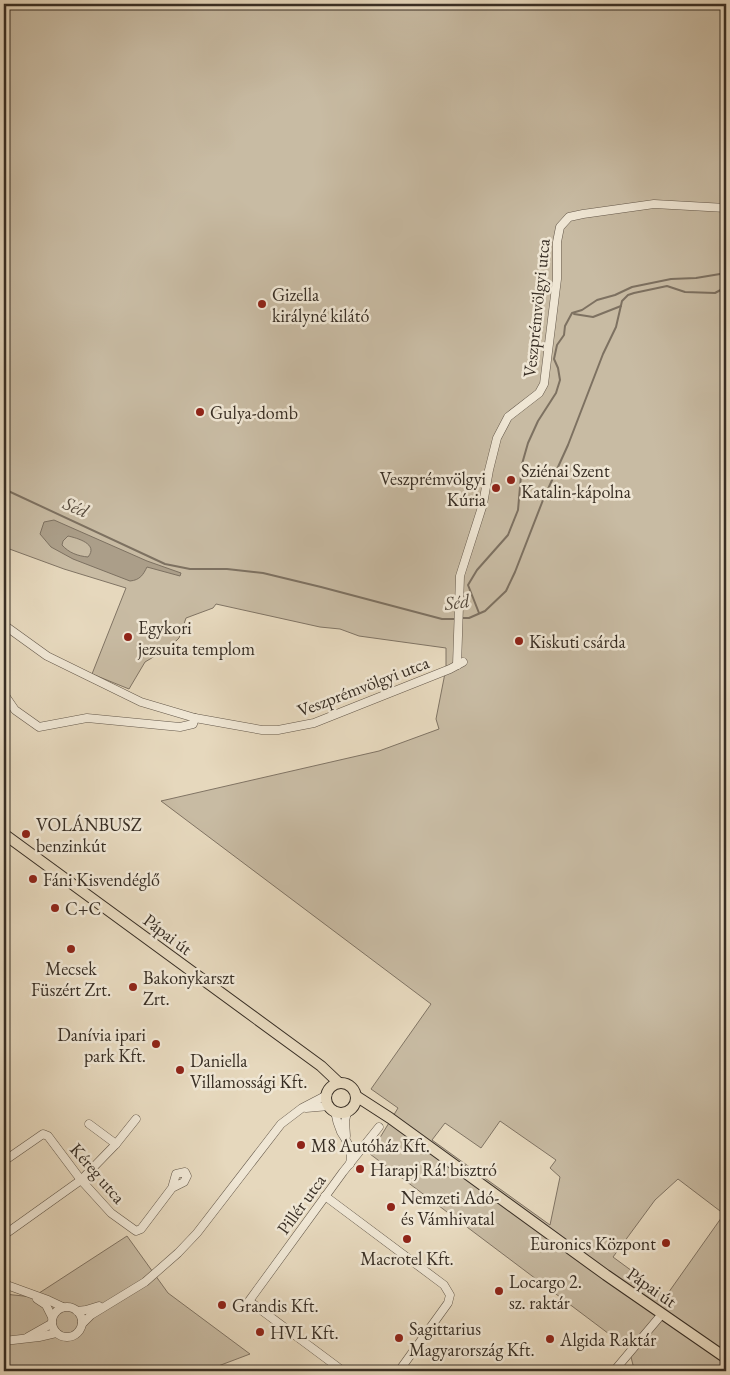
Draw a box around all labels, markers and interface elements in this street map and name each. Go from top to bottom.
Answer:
street label: Veszprémvölgyi utca [517,237,555,378]
place label: Gizella királyné kilátó [272,283,369,327]
marker: Gizella királyné kilátó [256,298,268,310]
place label: Gulya-domb [210,401,298,424]
marker: Gulya-domb [194,406,206,418]
place label: Sziénai Szent Katalin-kápolna [521,459,632,503]
place label: Veszprémvölgyi Kúria [380,467,487,511]
marker: Sziénai Szent Katalin-kápolna [505,474,517,486]
marker: Veszprémvölgyi Kúria [490,482,502,494]
water label: Séd [59,490,93,524]
water label: Séd [442,588,471,616]
place label: Egykori jezsuita templom [137,616,255,660]
place label: Kiskuti csárda [529,630,627,653]
marker: Egykori jezsuita templom [122,631,134,643]
marker: Kiskuti csárda [513,635,525,647]
street label: Veszprémvölgyi utca [294,650,433,722]
place label: VOLÁNBUSZ benzinkút [36,813,142,857]
marker: VOLÁNBUSZ benzinkút [20,828,32,840]
place label: Fáni Kisvendéglő [43,868,160,891]
marker: Fáni Kisvendéglő [27,873,39,885]
place label: C+C [65,897,101,920]
marker: C+C [49,902,61,914]
street label: Pápai út [139,908,197,960]
marker: Mecsek Füszért Zrt. [65,943,77,955]
place label: Mecsek Füszért Zrt. [31,957,111,1001]
place label: Bakonykarszt Zrt. [143,966,235,1010]
marker: Bakonykarszt Zrt. [127,981,139,993]
place label: Danívia ipari park Kft. [57,1023,147,1067]
marker: Danívia ipari park Kft. [150,1038,162,1050]
place label: Daniella Villamossági Kft. [190,1049,307,1093]
marker: Daniella Villamossági Kft. [174,1064,186,1076]
place label: M8 Autóház Kft. [311,1134,430,1157]
street label: Kéreg utca [65,1138,131,1209]
marker: M8 Autóház Kft. [295,1139,307,1151]
place label: Harapj Rá! bisztró [370,1158,497,1181]
marker: Harapj Rá! bisztró [354,1163,366,1175]
street label: Pillér utca [271,1169,331,1239]
place label: Nemzeti Adó- és Vámhivatal [401,1186,499,1230]
marker: Nemzeti Adó- és Vámhivatal [385,1201,397,1213]
place label: Euronics Központ [530,1232,656,1255]
marker: Macrotel Kft. [401,1233,413,1245]
marker: Euronics Központ [660,1237,672,1249]
place label: Macrotel Kft. [360,1247,454,1270]
street label: Pápai út [623,1262,682,1313]
place label: Locargo 2. sz. raktár [509,1270,582,1314]
marker: Locargo 2. sz. raktár [493,1285,505,1297]
place label: Grandis Kft. [232,1294,319,1317]
marker: Grandis Kft. [216,1299,228,1311]
place label: Sagittarius Magyarország Kft. [409,1317,535,1361]
place label: HVL Kft. [270,1321,339,1344]
marker: HVL Kft. [254,1326,266,1338]
place label: Algida Raktár [559,1328,656,1351]
marker: Sagittarius Magyarország Kft. [393,1332,405,1344]
marker: Algida Raktár [544,1333,556,1345]

